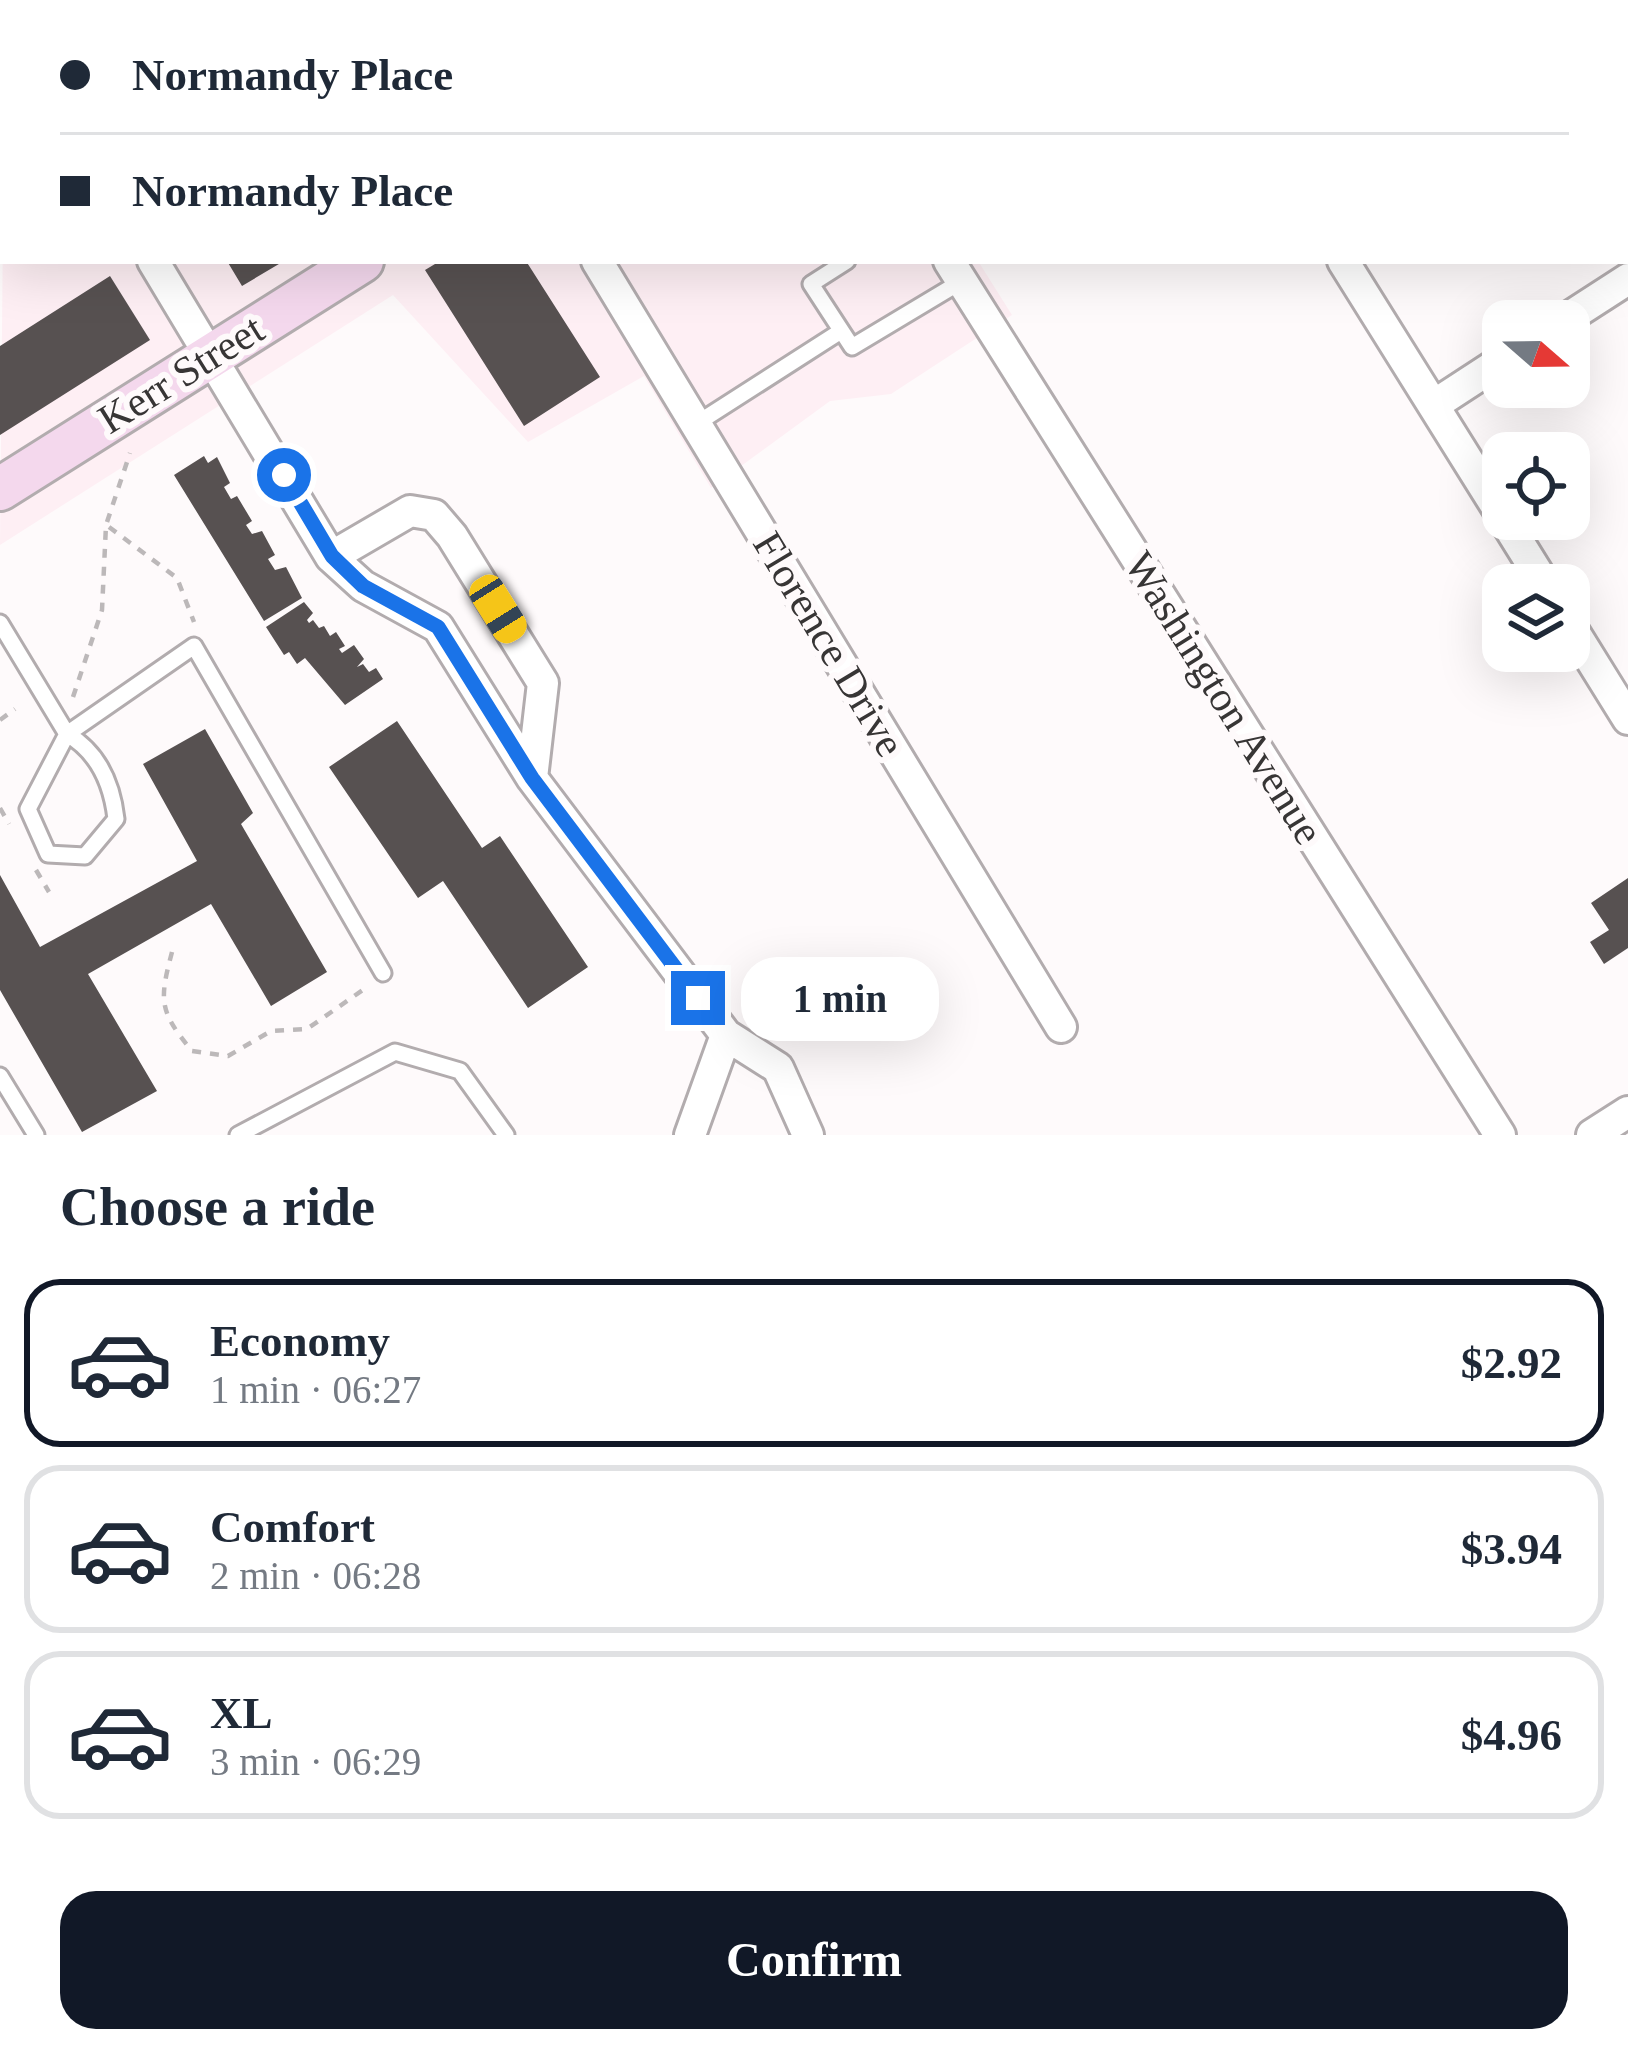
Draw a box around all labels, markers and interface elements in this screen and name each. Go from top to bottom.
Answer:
text: Normandy Place [132,50,453,100]
text: Normandy Place [132,166,453,216]
north arrow [1482,300,1590,408]
map controls [1482,300,1590,672]
street label: Kerr Street [90,305,272,443]
button: locate [1482,432,1590,540]
route start [257,448,311,502]
street label: Florence Drive [744,524,914,764]
street label: Washington Avenue [1116,544,1332,852]
button: layers [1482,564,1590,672]
car [464,569,532,649]
callout: 1 min [740,956,938,1040]
route end [671,971,725,1025]
text: 1 min [793,977,887,1020]
text: Choose a ride [60,1177,375,1237]
icon: car [66,1309,174,1417]
text: Economy [210,1316,390,1366]
text: $2.92 [1461,1338,1562,1388]
text: 1 min · 06:27 [210,1368,421,1411]
icon: car [66,1495,174,1603]
text: Comfort [210,1502,375,1552]
text: $3.94 [1461,1524,1562,1574]
text: 2 min · 06:28 [210,1554,421,1597]
icon: car [66,1681,174,1789]
text: XL [210,1688,273,1738]
text: $4.96 [1461,1710,1562,1760]
text: 3 min · 06:29 [210,1740,421,1783]
button: Confirm [60,1891,1568,2029]

